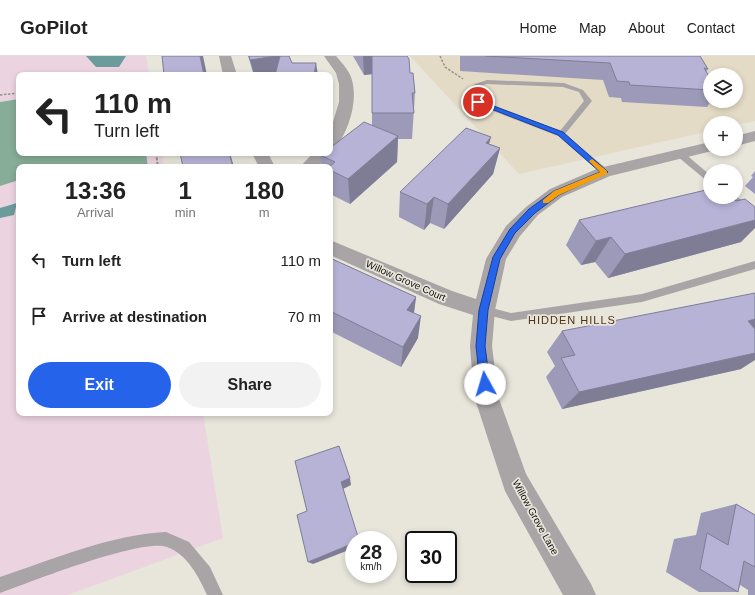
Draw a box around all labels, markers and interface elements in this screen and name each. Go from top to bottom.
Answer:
text: GoPilot [20,17,88,38]
text: Home [520,20,557,36]
text: Map [579,20,606,36]
text: About [628,20,665,36]
text: Contact [687,20,735,36]
map controls [703,68,743,204]
button: layers [703,68,743,108]
pin [461,85,495,119]
icon: left [28,88,80,140]
text: 110 m [94,88,172,119]
icon: arrive [467,91,489,113]
button: + [703,116,743,156]
text: Turn left [94,121,159,141]
button: − [703,164,743,204]
text: 13:36 [65,177,126,204]
text: 1 [178,177,192,204]
text: 180 [244,177,284,204]
text: Arrival [77,205,114,220]
text: min [175,205,196,220]
text: m [259,205,270,220]
icon: left [28,249,50,271]
text: Turn left [62,252,121,269]
text: 110 m [280,252,321,269]
street label: Willow Grove Court [364,258,448,303]
icon: arrive [28,305,50,327]
text: Arrive at destination [62,308,207,325]
text: 70 m [288,308,321,325]
district label: HIDDEN HILLS [528,314,616,326]
button: Exit [28,362,171,408]
button: Share [179,362,321,408]
position arrow [464,363,506,405]
street label: Willow Grove Lane [510,478,561,557]
speed limit sign: 30 [405,531,457,583]
text: 28 [360,541,382,563]
text: km/h [360,561,382,572]

